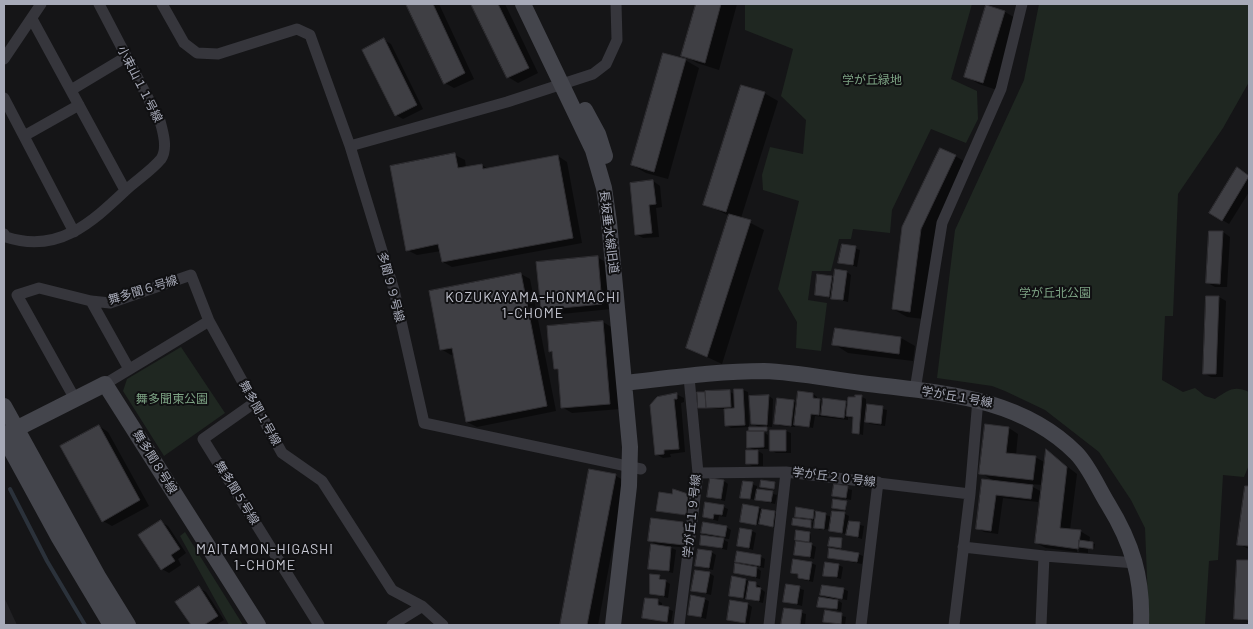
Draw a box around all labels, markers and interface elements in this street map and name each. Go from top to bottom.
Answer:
street label: 小束山１１号線 [115,43,165,125]
park label: 学が丘緑地 [842,73,902,87]
street label: 長坂垂水線旧道 [597,189,621,275]
street label: 多聞９９号線 [375,250,407,324]
street label: 舞多聞６号線 [106,273,180,307]
park label: 学が丘北公園 [1019,286,1091,300]
district label: KOZUKAYAMA-HONMACHI 1-CHOME [443,289,623,322]
street label: 舞多聞１号線 [236,378,284,448]
street label: 学が丘１号線 [920,384,994,410]
park label: 舞多聞東公園 [136,392,208,406]
street label: 舞多聞８号線 [130,428,180,496]
street label: 舞多聞５号線 [212,459,262,527]
street label: 学が丘２０号線 [791,465,877,489]
street label: 学が丘１９号線 [680,473,704,559]
district label: MAITAMON-HIGASHI 1-CHOME [194,541,336,574]

